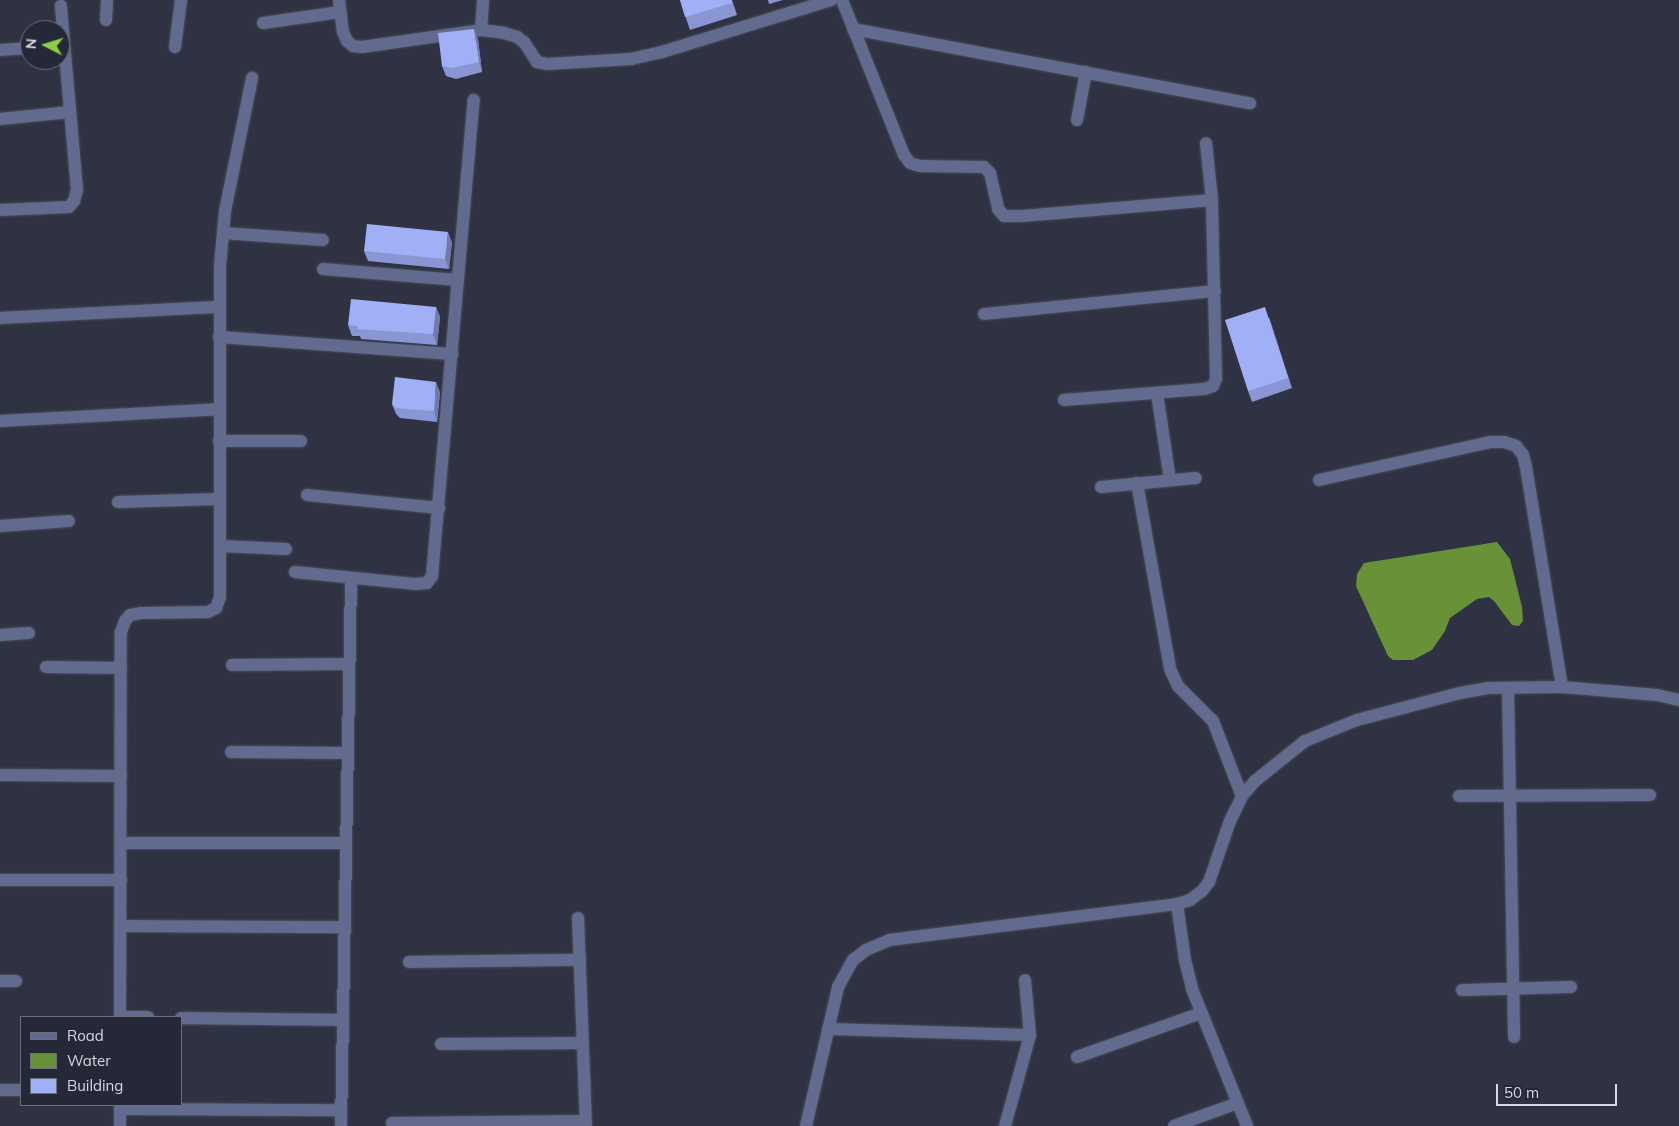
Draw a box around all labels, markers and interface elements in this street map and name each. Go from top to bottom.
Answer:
north arrow [20,20,70,70]
text: N [22,38,40,50]
legend [20,1016,182,1106]
text: Road [67,1026,104,1045]
text: Water [67,1051,111,1070]
scale bar [1499,1074,1620,1106]
text: Building [67,1076,123,1095]
text: 50 m [1504,1083,1539,1102]

